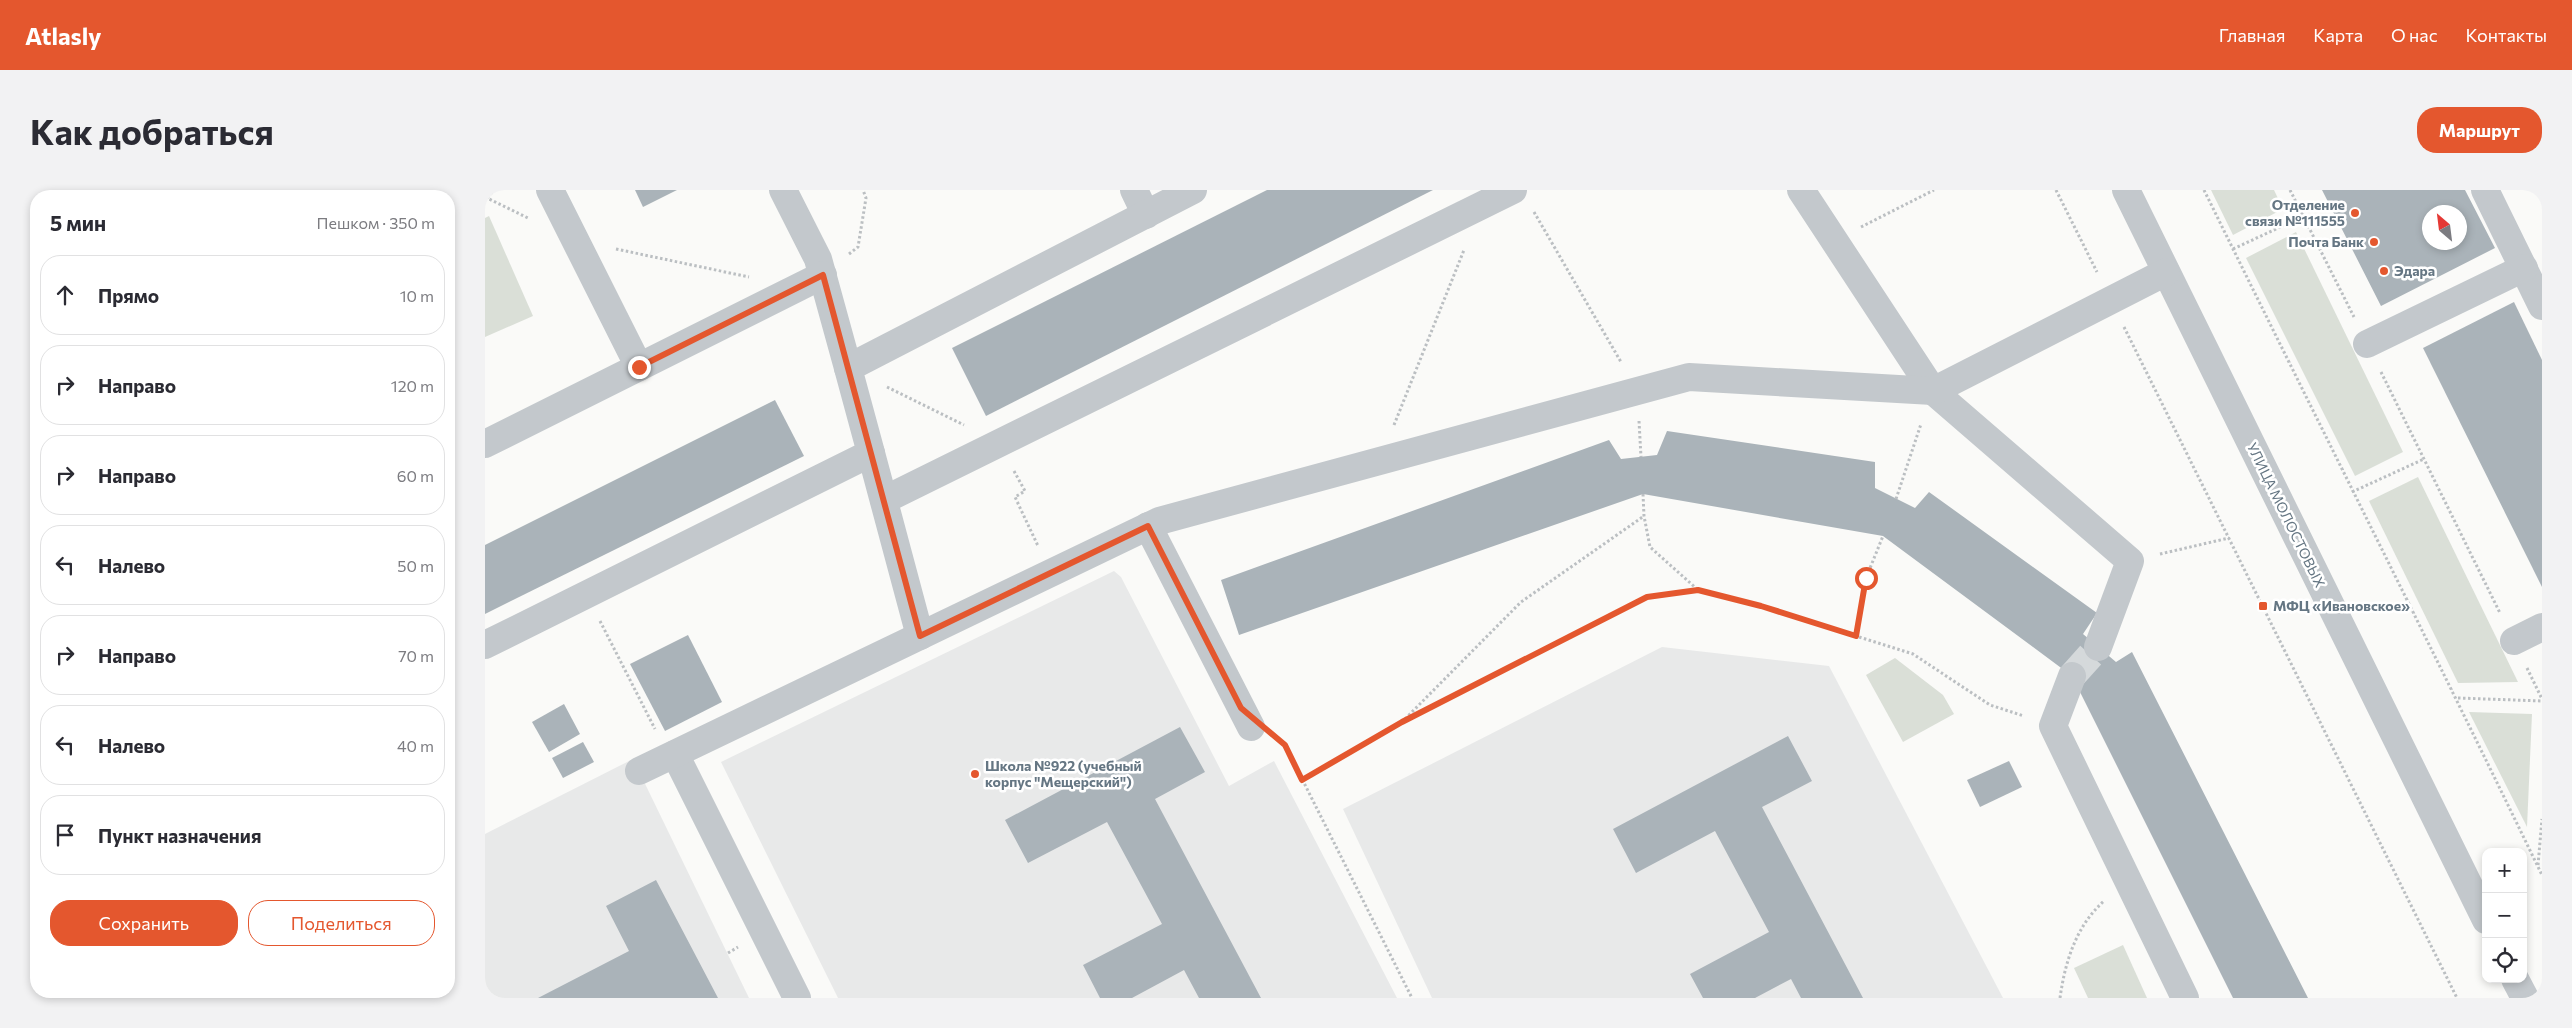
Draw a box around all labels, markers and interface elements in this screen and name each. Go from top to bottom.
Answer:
text: Atlasly [25,21,102,50]
text: Главная [2219,24,2285,46]
text: Карта [2313,24,2363,46]
text: О нас [2391,24,2438,46]
text: Контакты [2466,24,2547,46]
button: Маршрут [2417,107,2542,153]
text: Как добраться [30,109,274,152]
place label: Отделение связи №111555 [2245,196,2345,229]
north arrow [2422,205,2467,250]
marker: Отделение связи №111555 [2349,207,2361,219]
text: 5 мин [50,210,106,235]
text: Пешком · 350 m [317,213,435,232]
place label: Почта Банк [2288,233,2364,250]
marker: Почта Банк [2368,236,2380,248]
place label: Эдара [2394,262,2435,279]
marker: Эдара [2378,265,2390,277]
icon: ahead [51,281,79,309]
text: Прямо [98,284,159,307]
text: 10 m [400,286,434,305]
route end [628,356,651,379]
icon: right [51,371,79,399]
text: Направо [98,374,176,397]
text: 120 m [391,376,434,395]
street label: УЛИЦА МОЛОСТОВЫХ [2244,440,2329,590]
icon: right [51,461,79,489]
text: Направо [98,464,176,487]
text: 60 m [397,466,434,485]
icon: left [51,551,79,579]
text: Налево [98,554,165,577]
text: 50 m [397,556,434,575]
route start [1855,567,1878,590]
place label: МФЦ «Ивановское» [2273,597,2410,614]
marker: МФЦ «Ивановское» [2257,600,2269,612]
icon: right [51,641,79,669]
text: Направо [98,644,176,667]
text: 70 m [398,646,434,665]
icon: left [51,731,79,759]
text: Налево [98,734,165,757]
text: 40 m [397,736,434,755]
place label: Школа №922 (учебный корпус "Мещерский") [985,757,1142,790]
marker: Школа №922 (учебный корпус "Мещерский") [969,768,981,780]
icon: arrive [51,821,79,849]
text: Пункт назначения [98,824,261,847]
map controls [2482,848,2527,983]
button: + [2482,848,2527,893]
button: − [2482,893,2527,938]
button: Сохранить [50,900,238,946]
button: Поделиться [248,900,435,946]
button: locate [2482,938,2527,983]

